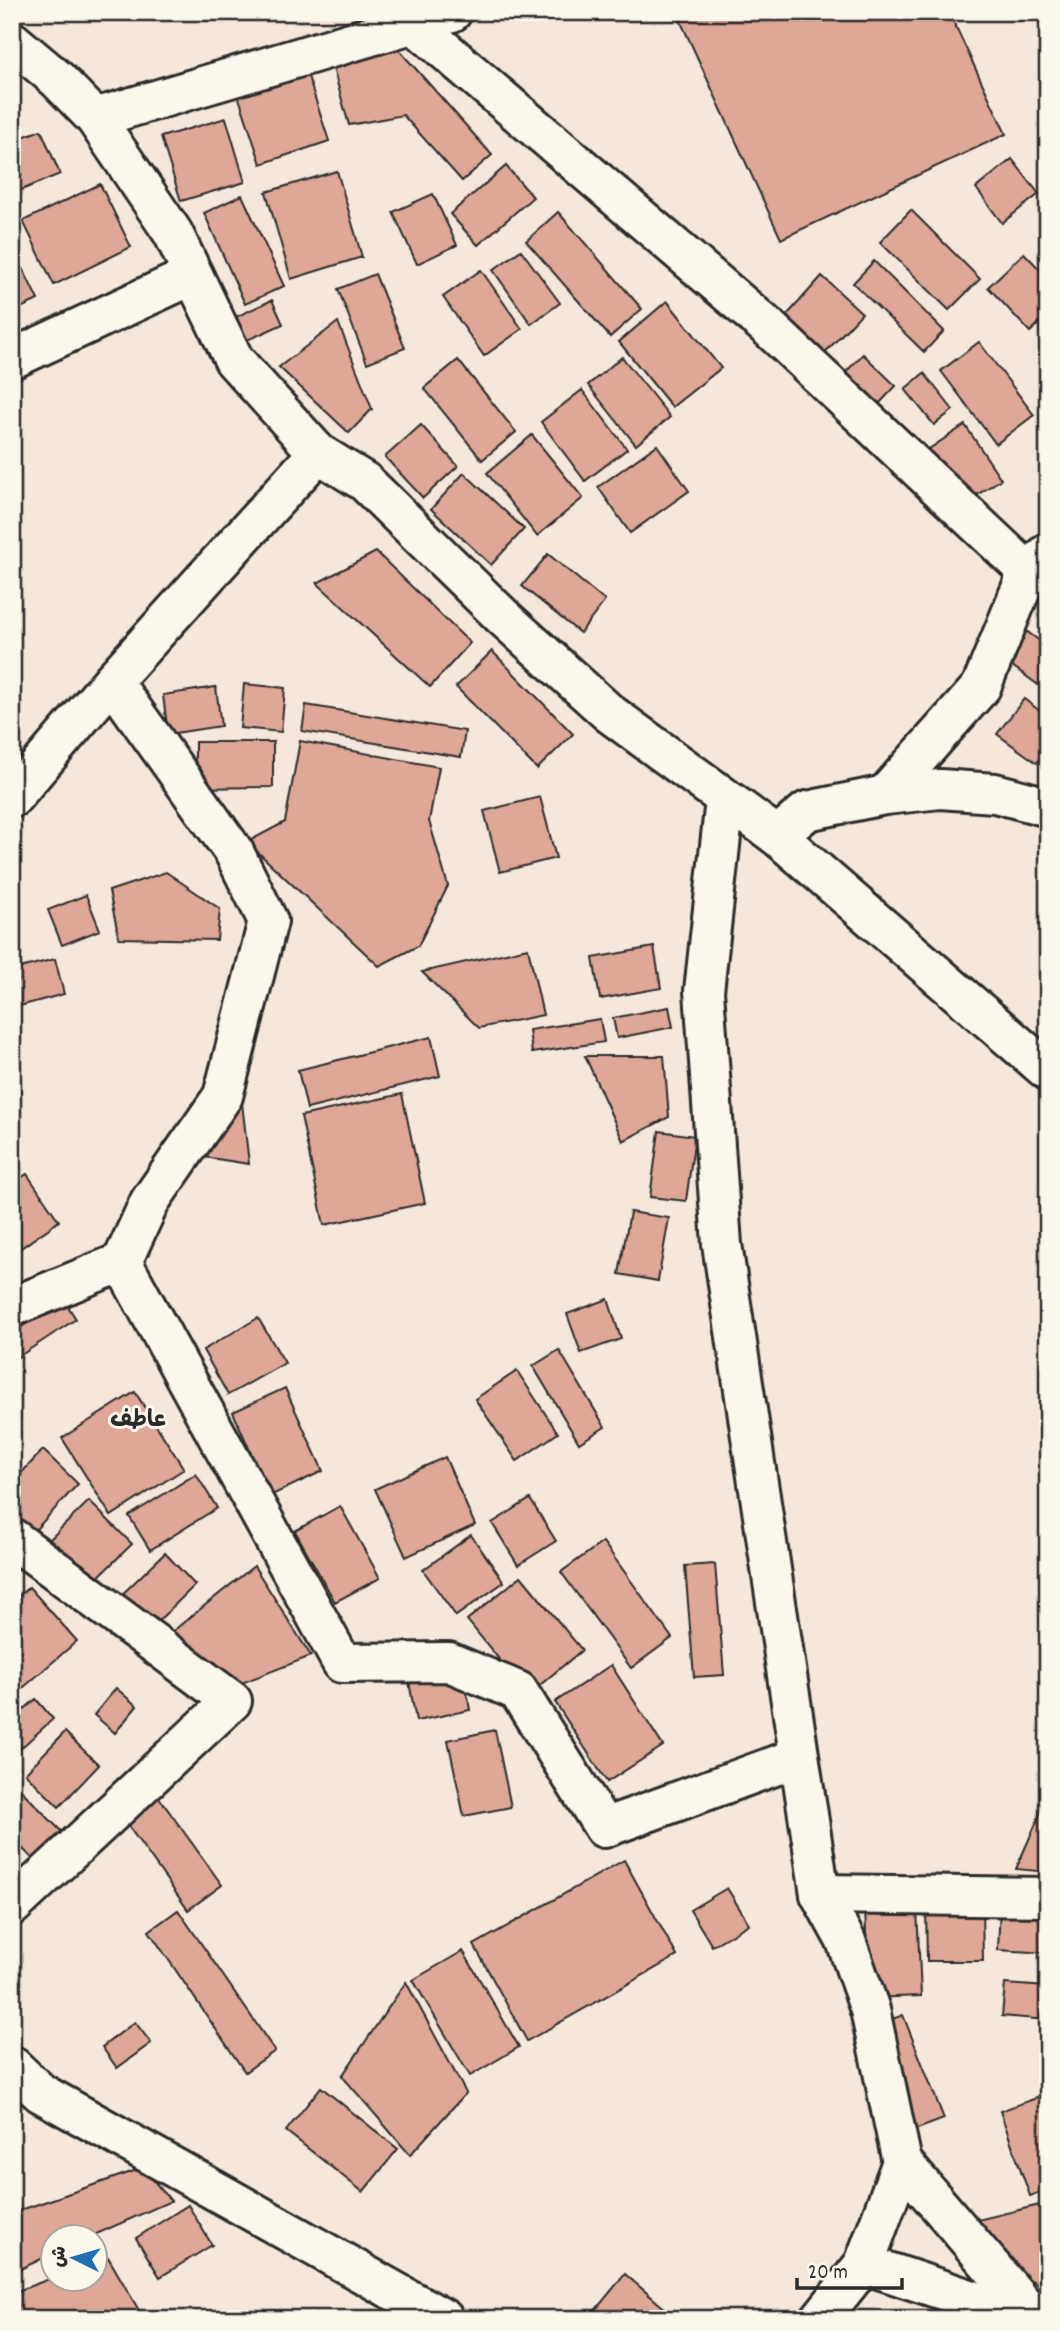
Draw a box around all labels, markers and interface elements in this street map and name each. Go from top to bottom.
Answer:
district label: عاطف [110,1405,166,1438]
north arrow [38,2222,108,2292]
text: ش [46,2245,75,2268]
scale bar [797,2247,902,2291]
text: 20 m [808,2259,848,2289]

